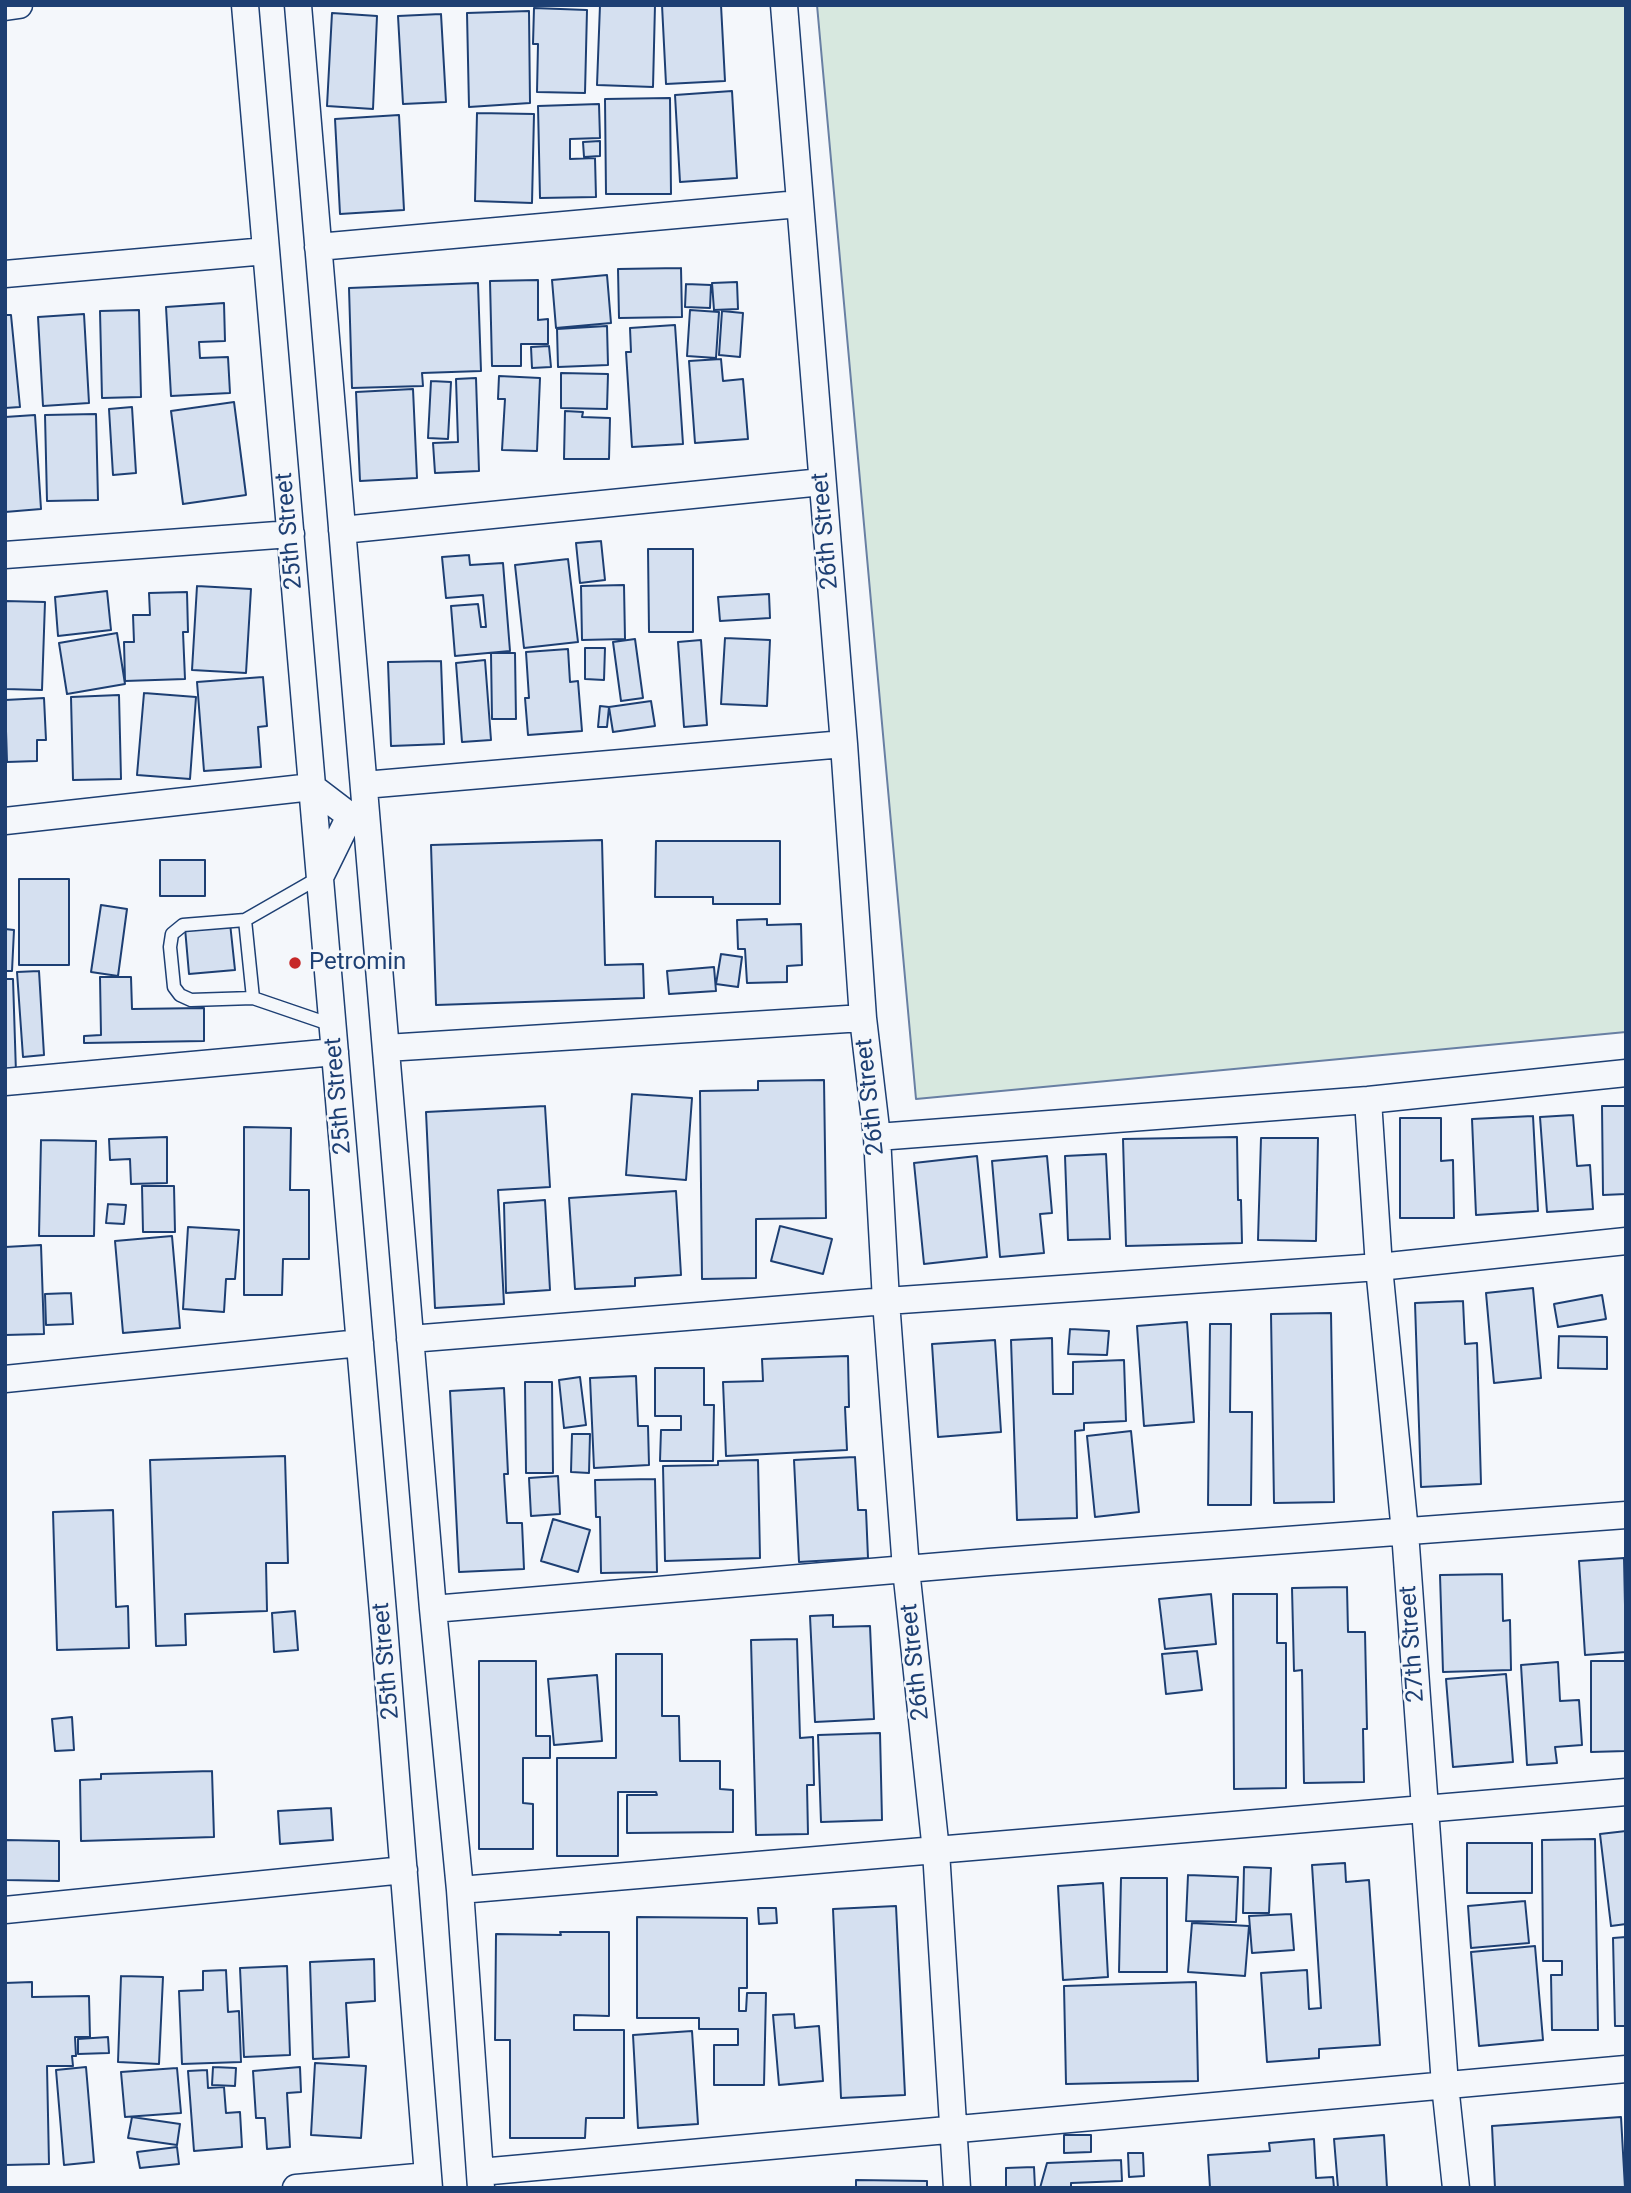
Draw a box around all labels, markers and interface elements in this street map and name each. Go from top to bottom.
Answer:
street label: 25th Street [271,471,309,591]
street label: 26th Street [807,471,845,591]
place label: Petromin [309,949,406,977]
marker: Petromin [287,955,303,971]
street label: 25th Street [320,1036,358,1156]
street label: 26th Street [851,1037,891,1157]
street label: 27th Street [1395,1584,1431,1704]
street label: 25th Street [368,1601,406,1721]
street label: 26th Street [896,1602,936,1722]

